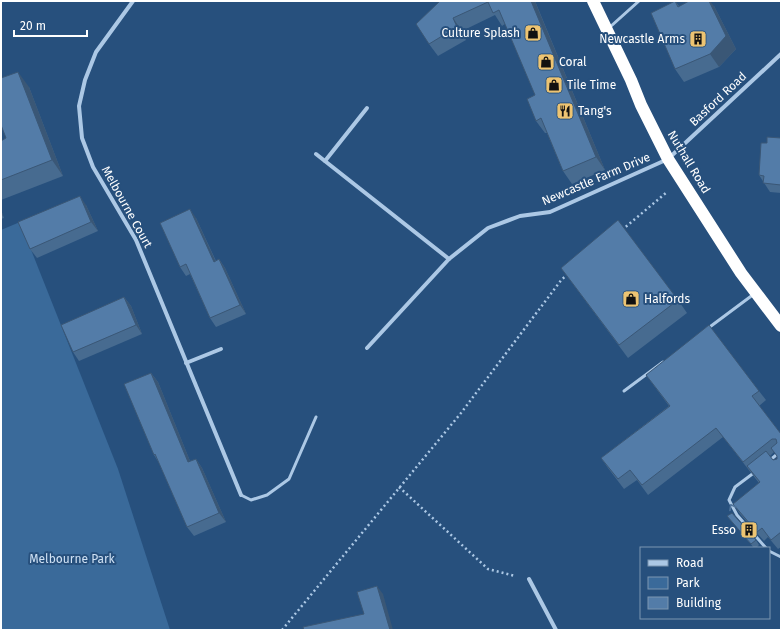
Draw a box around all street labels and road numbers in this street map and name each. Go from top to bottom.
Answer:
street label: Basford Road [687,69,749,129]
street label: Nuthall Road [665,128,713,196]
street label: Newcastle Farm Drive [540,150,652,208]
street label: Melbourne Court [99,164,156,251]

